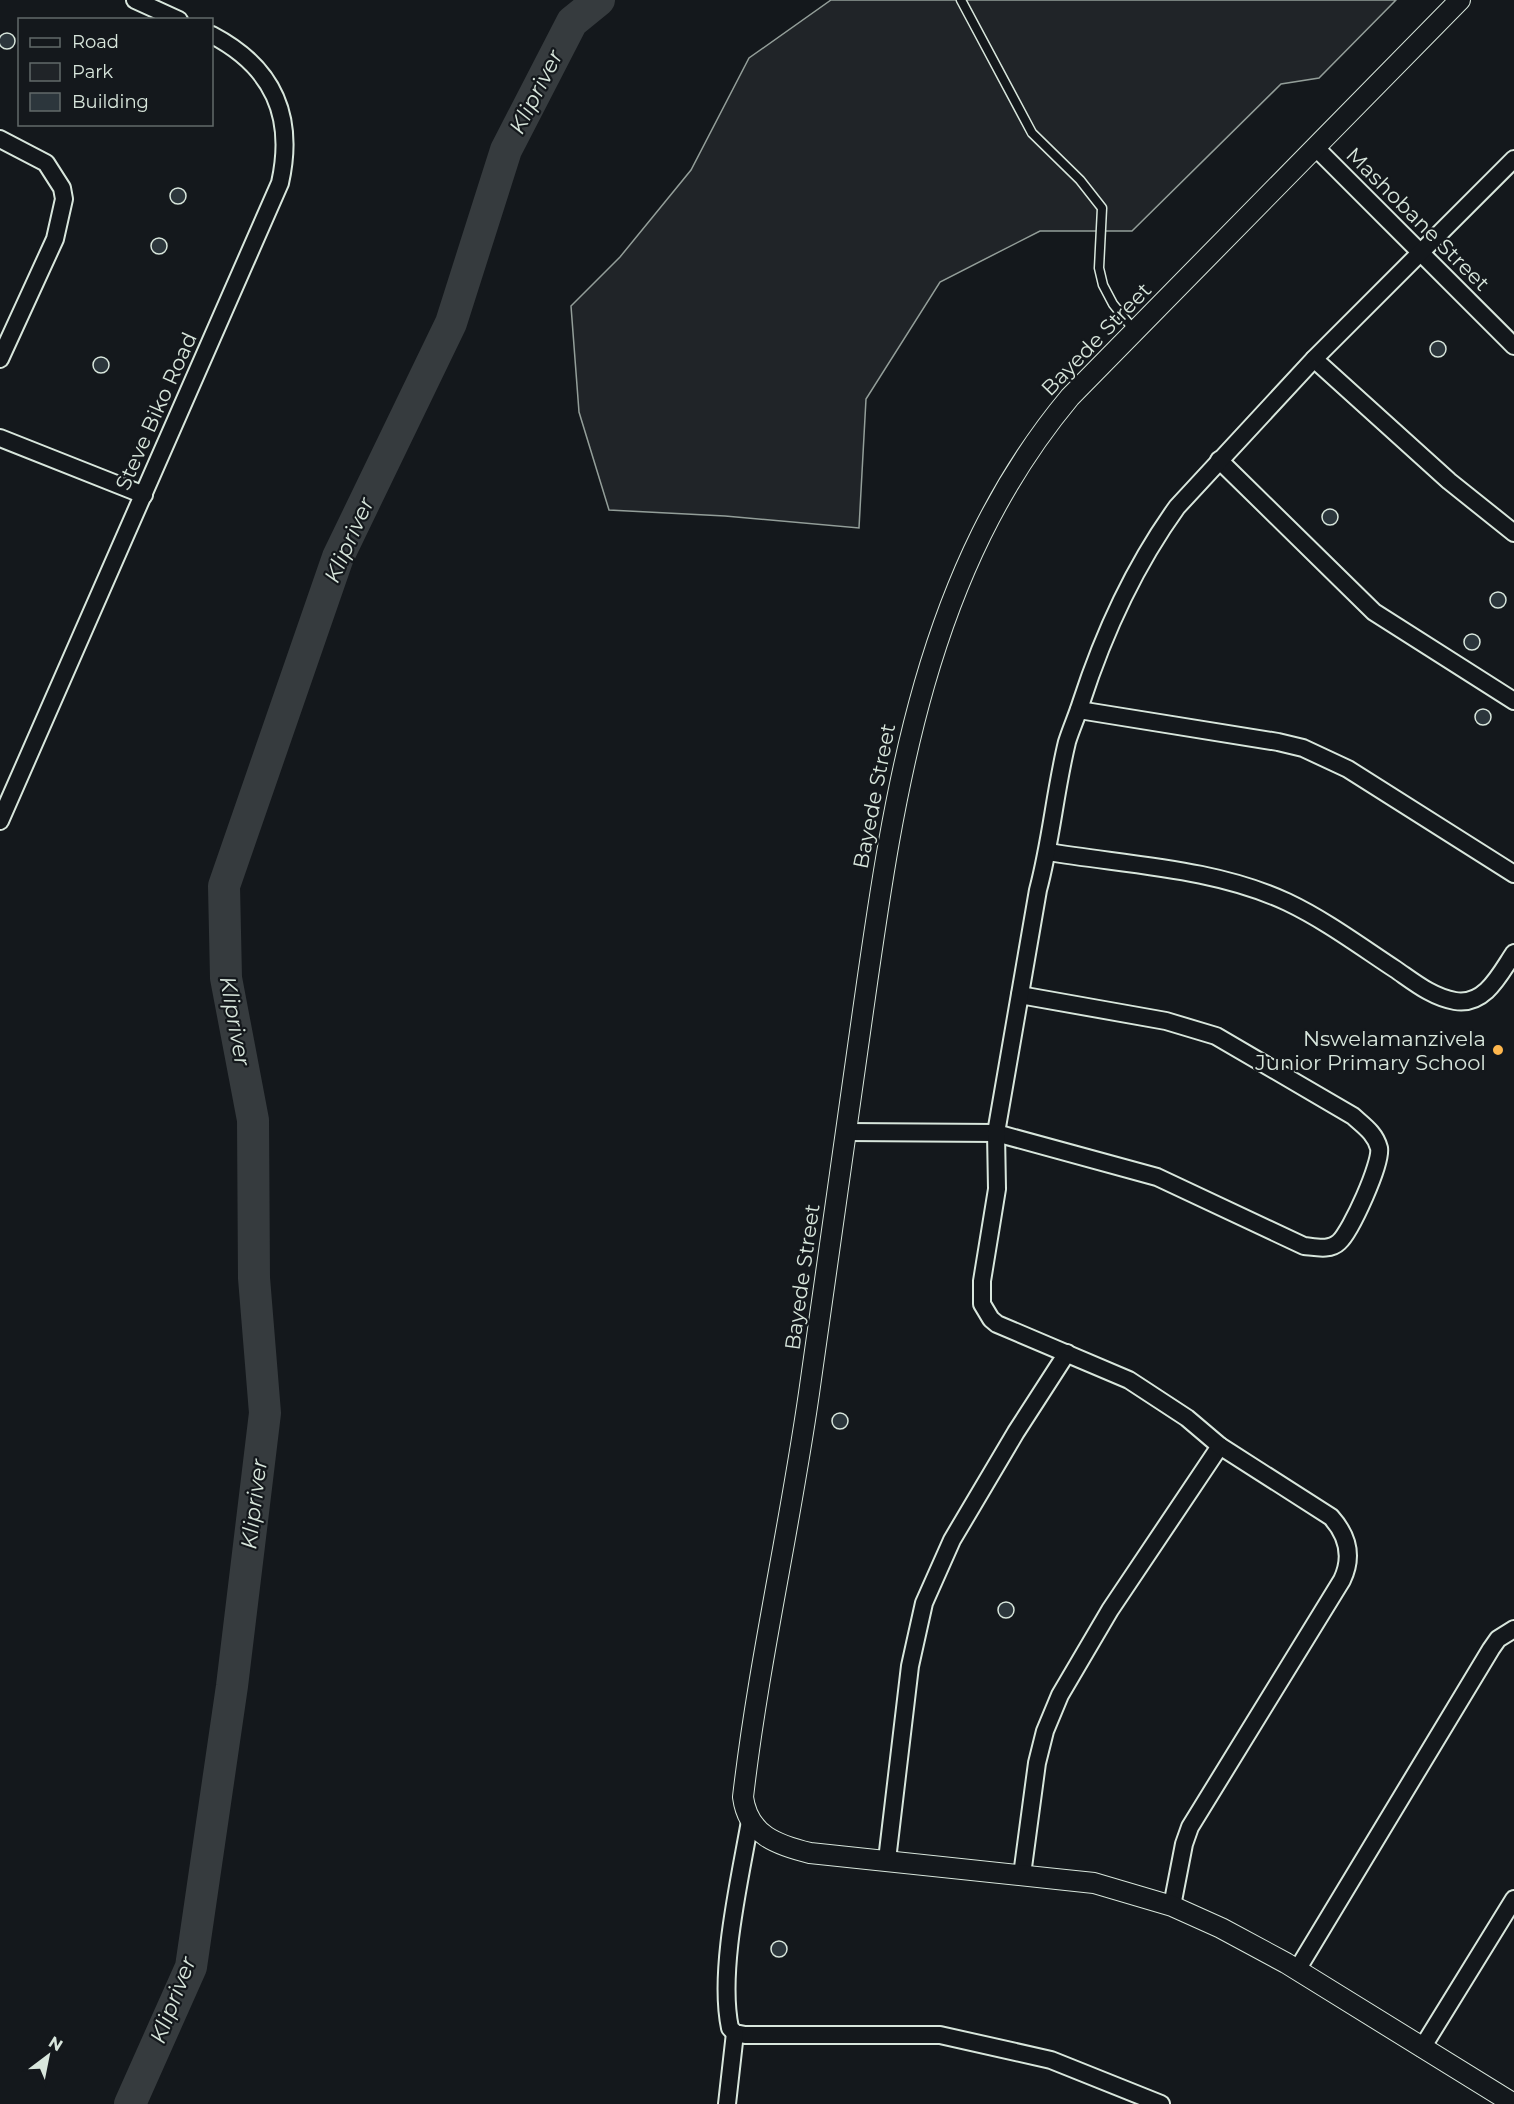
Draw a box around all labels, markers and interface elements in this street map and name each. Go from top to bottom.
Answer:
legend [18,18,213,126]
text: Road [72,31,119,53]
water label: Klipriver [503,44,569,139]
text: Park [72,61,113,83]
text: Building [72,91,149,113]
street label: Mashobane Street [1341,142,1495,296]
street label: Bayede Street [1036,277,1156,401]
street label: Steve Biko Road [110,328,202,494]
water label: Klipriver [318,492,380,587]
street label: Bayede Street [848,721,900,871]
water label: Klipriver [214,974,256,1069]
place label: Nswelamanzivela Junior Primary School [1254,1026,1486,1075]
marker: Nswelamanzivela Junior Primary School [1491,1043,1505,1057]
street label: Bayede Street [779,1202,825,1352]
water label: Klipriver [235,1456,273,1551]
water label: Klipriver [144,1952,202,2047]
north arrow [18,2026,78,2086]
text: N [45,2032,66,2055]

